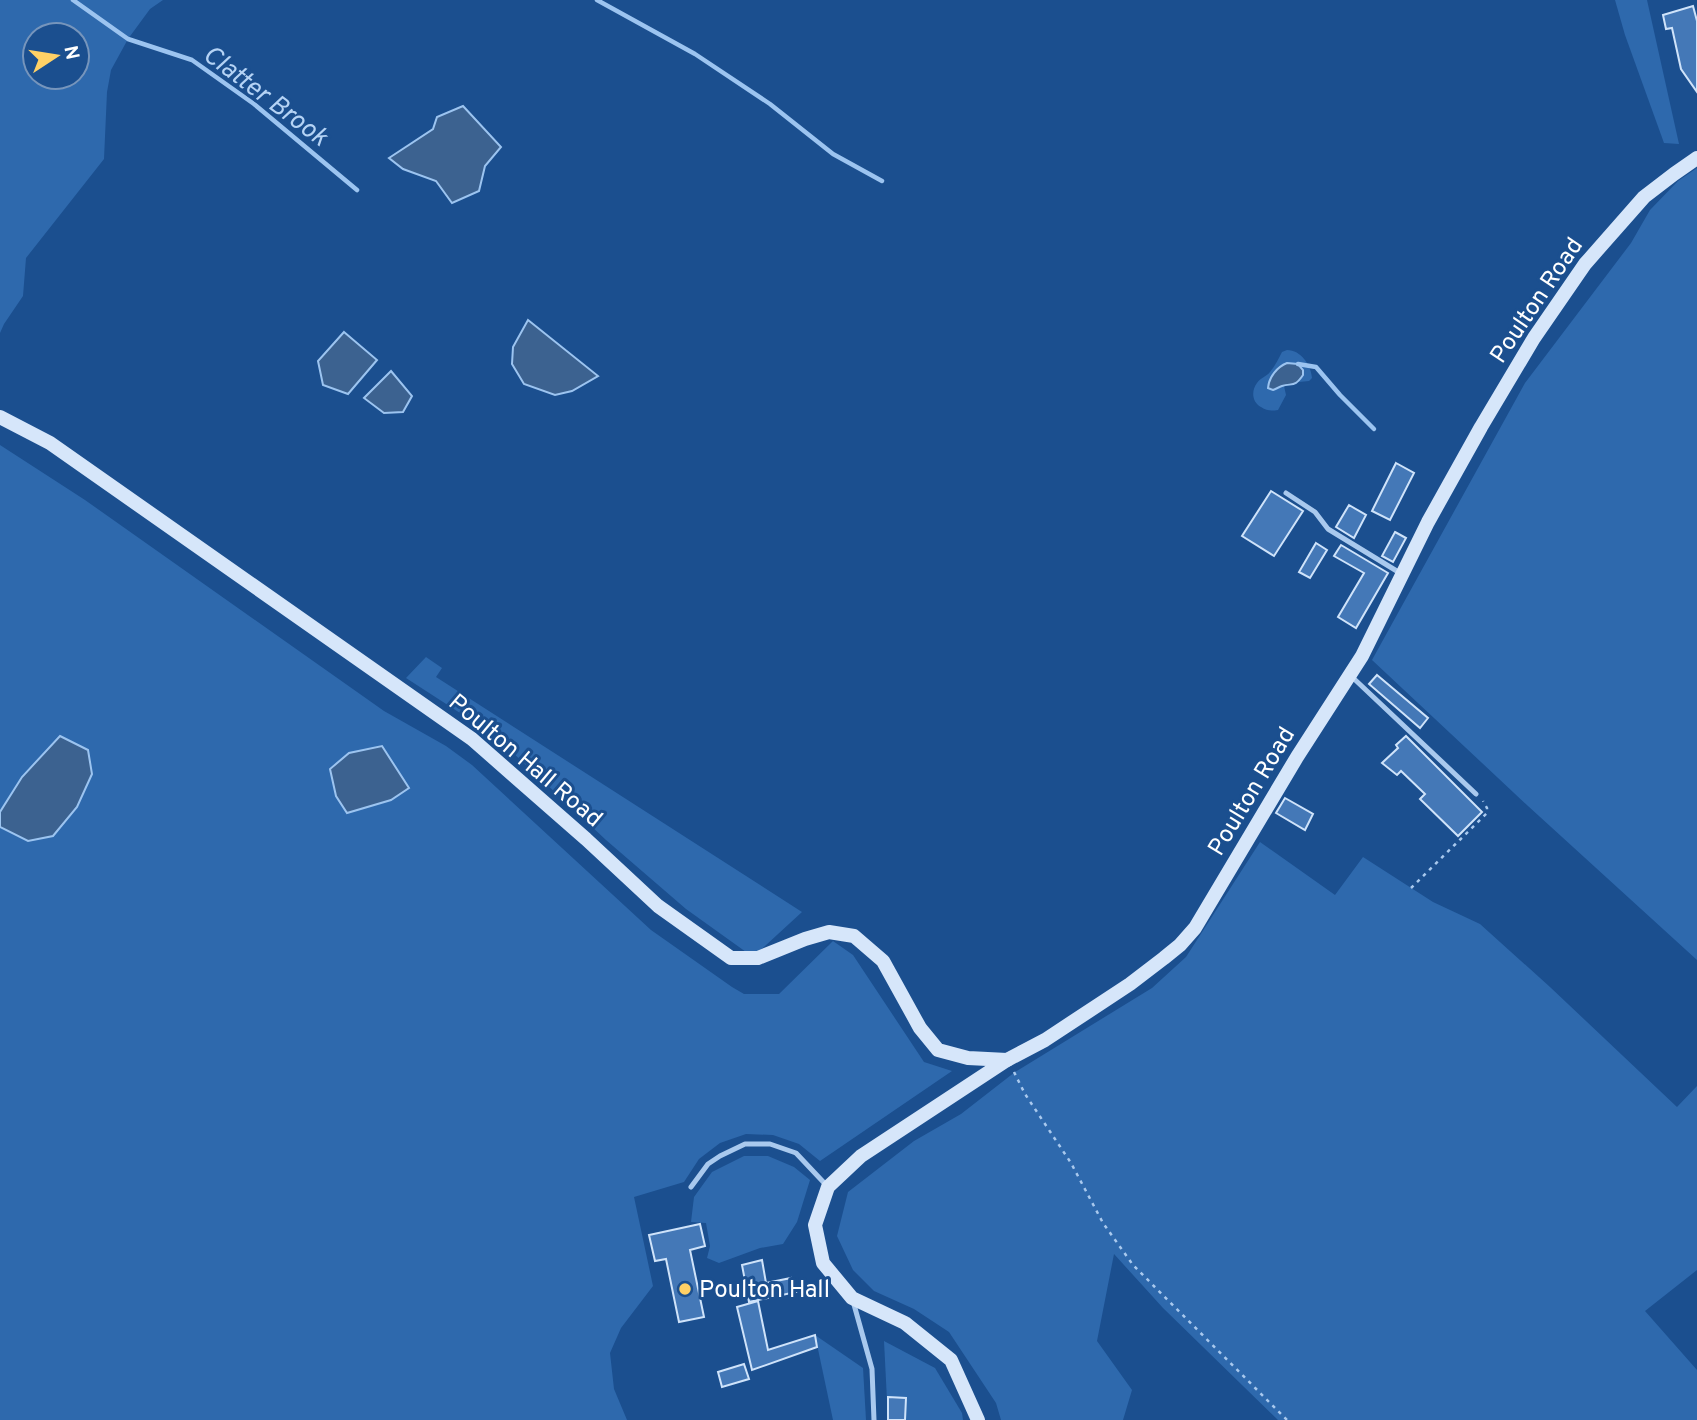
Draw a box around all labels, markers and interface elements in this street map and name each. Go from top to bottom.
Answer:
north arrow [21,21,91,91]
water label: Clatter Brook [195,39,335,156]
text: N [58,44,84,62]
street label: Poulton Road [1485,233,1591,370]
street label: Poulton Hall Road [441,688,608,835]
street label: Poulton Road [1202,722,1303,862]
place label: Poulton Hall [699,1276,830,1306]
marker: Poulton Hall [677,1281,693,1297]

